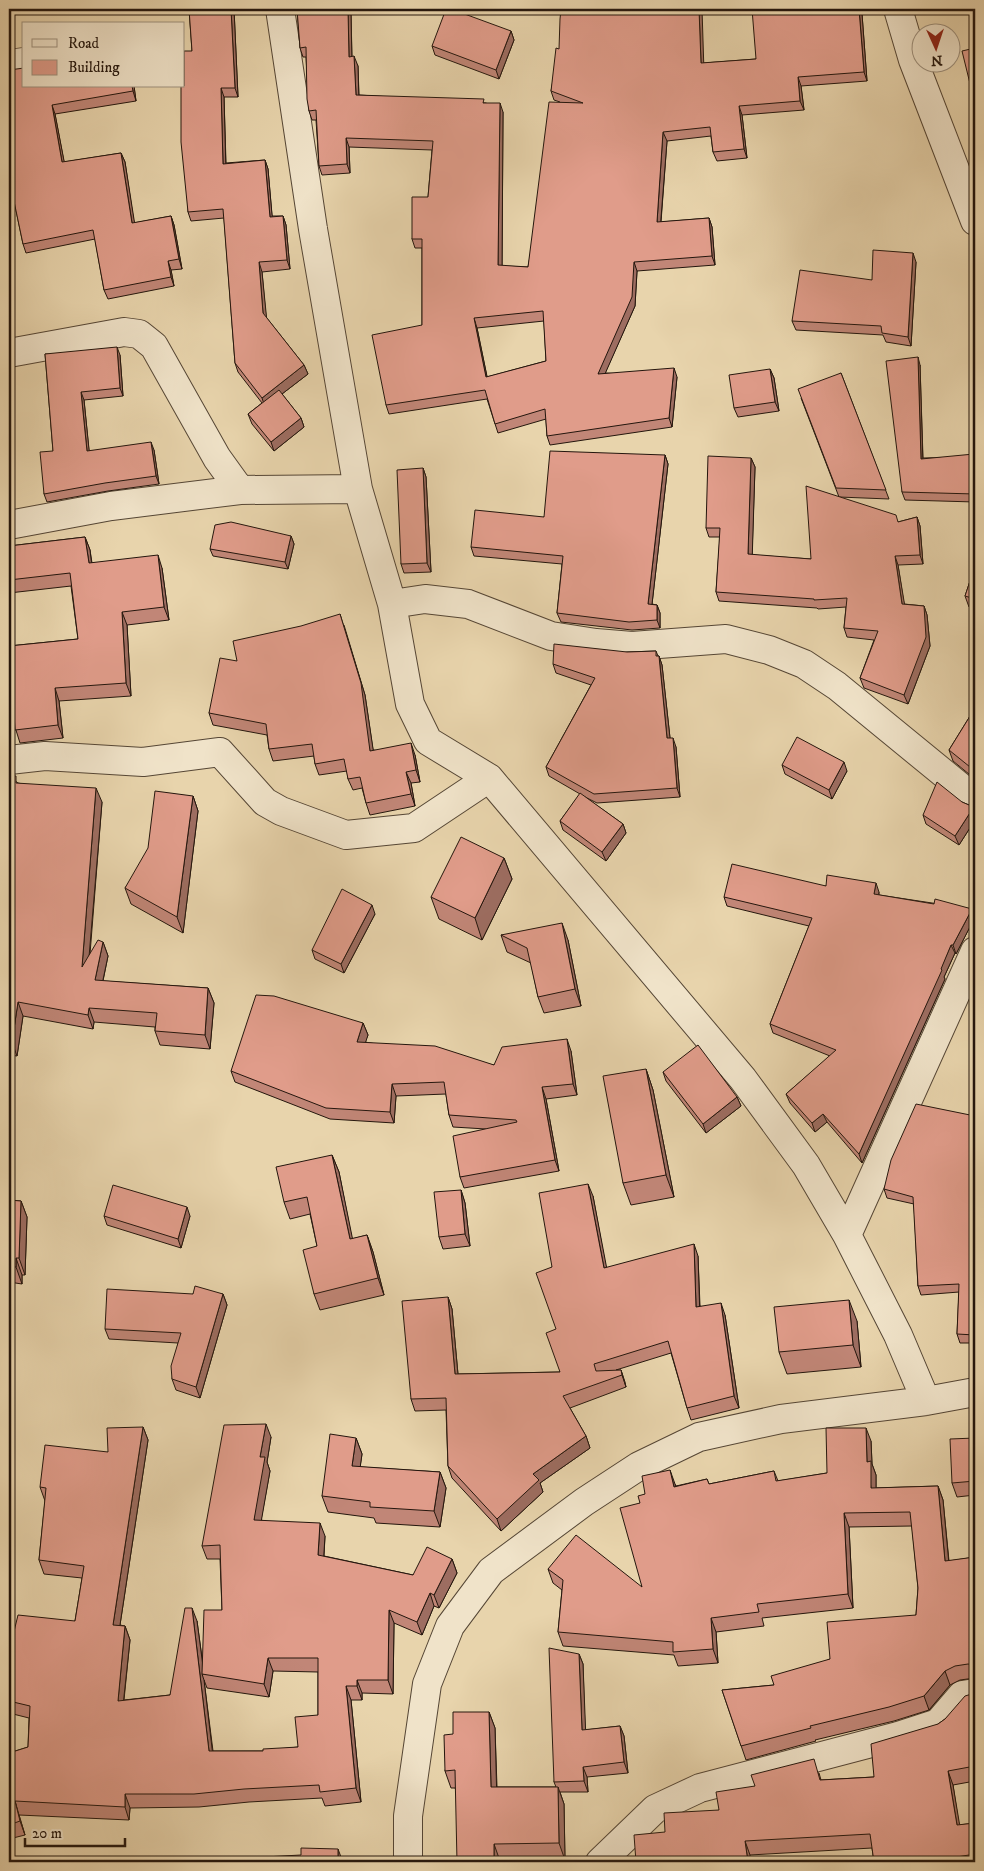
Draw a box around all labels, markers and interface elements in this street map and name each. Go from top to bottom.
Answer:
legend [22,22,185,88]
north arrow [912,22,962,72]
text: Road [68,34,100,53]
text: N [930,51,943,69]
text: Building [68,58,120,77]
scale bar [25,1816,125,1848]
text: 20 m [32,1824,62,1843]

